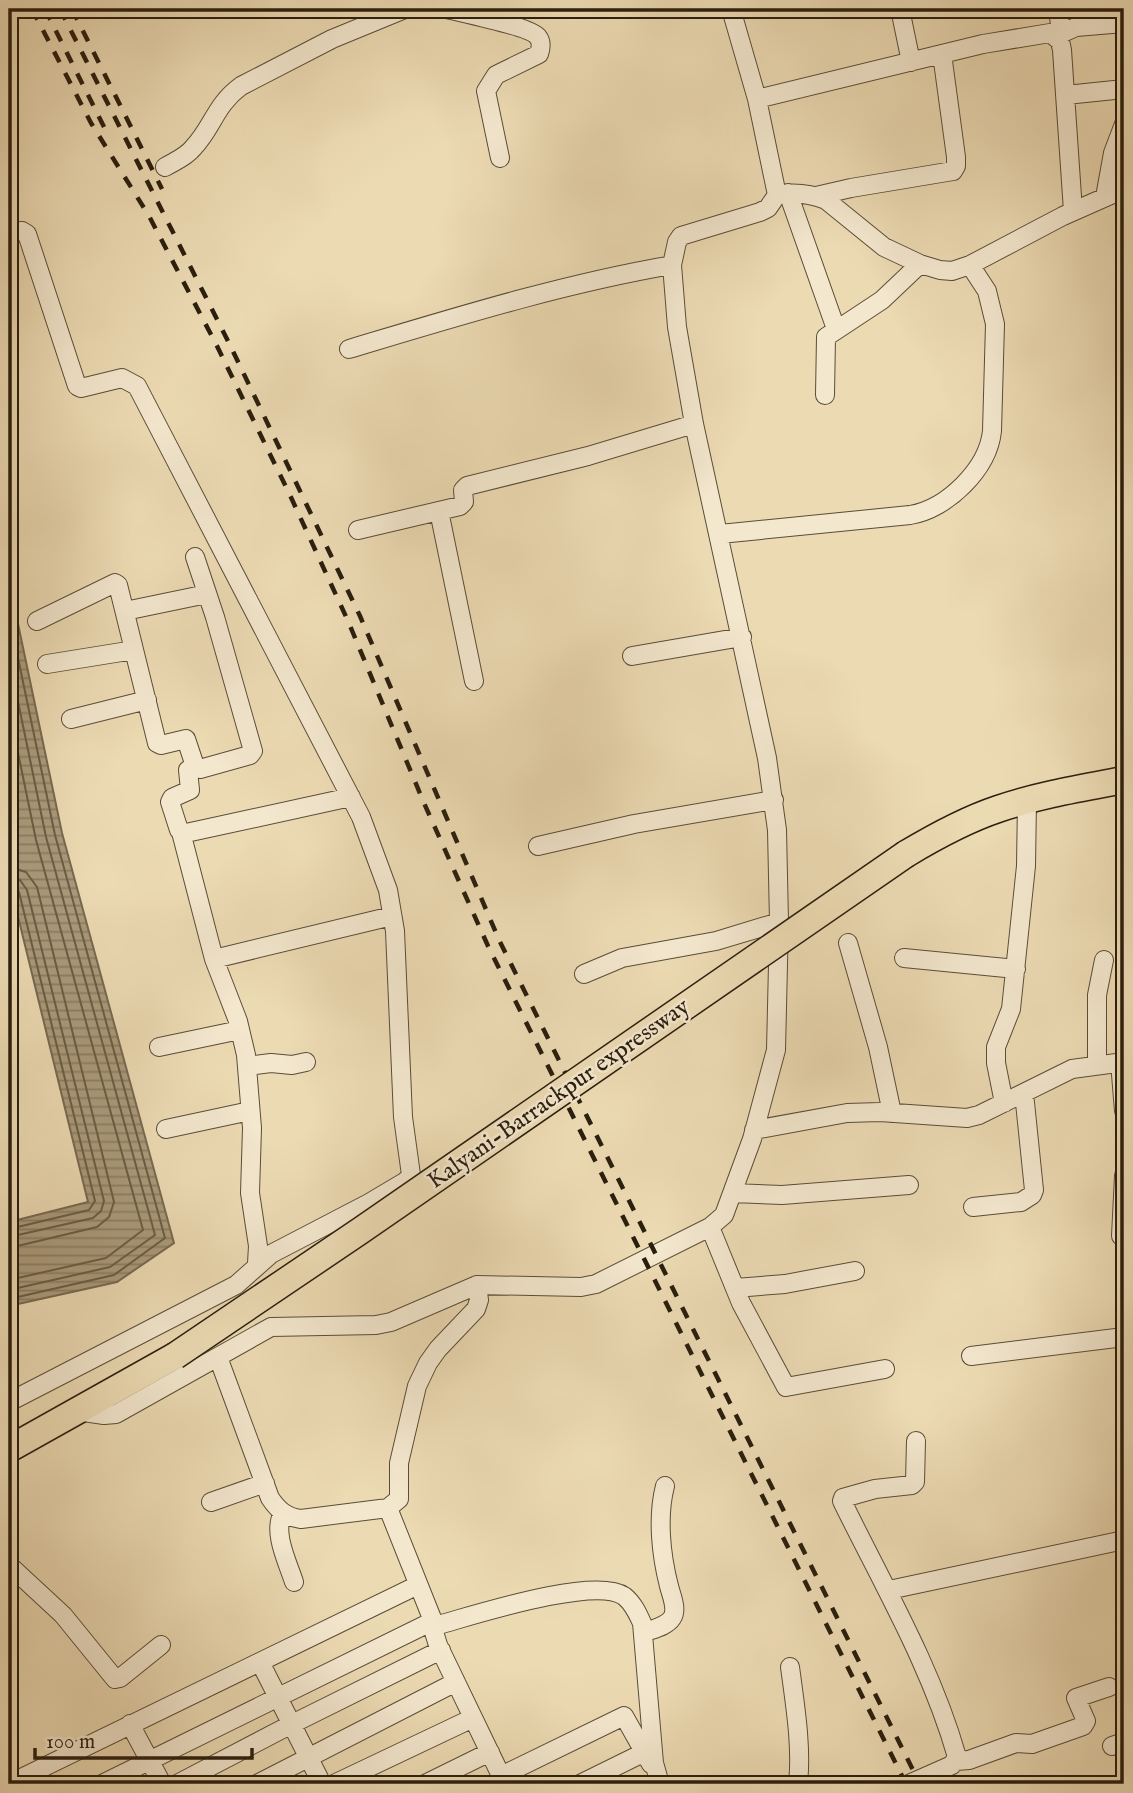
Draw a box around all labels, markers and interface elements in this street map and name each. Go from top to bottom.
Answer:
street label: Kalyani-Barrackpur expressway [422,992,696,1197]
scale bar [35,1716,252,1760]
text: 100 m [46,1729,95,1756]

